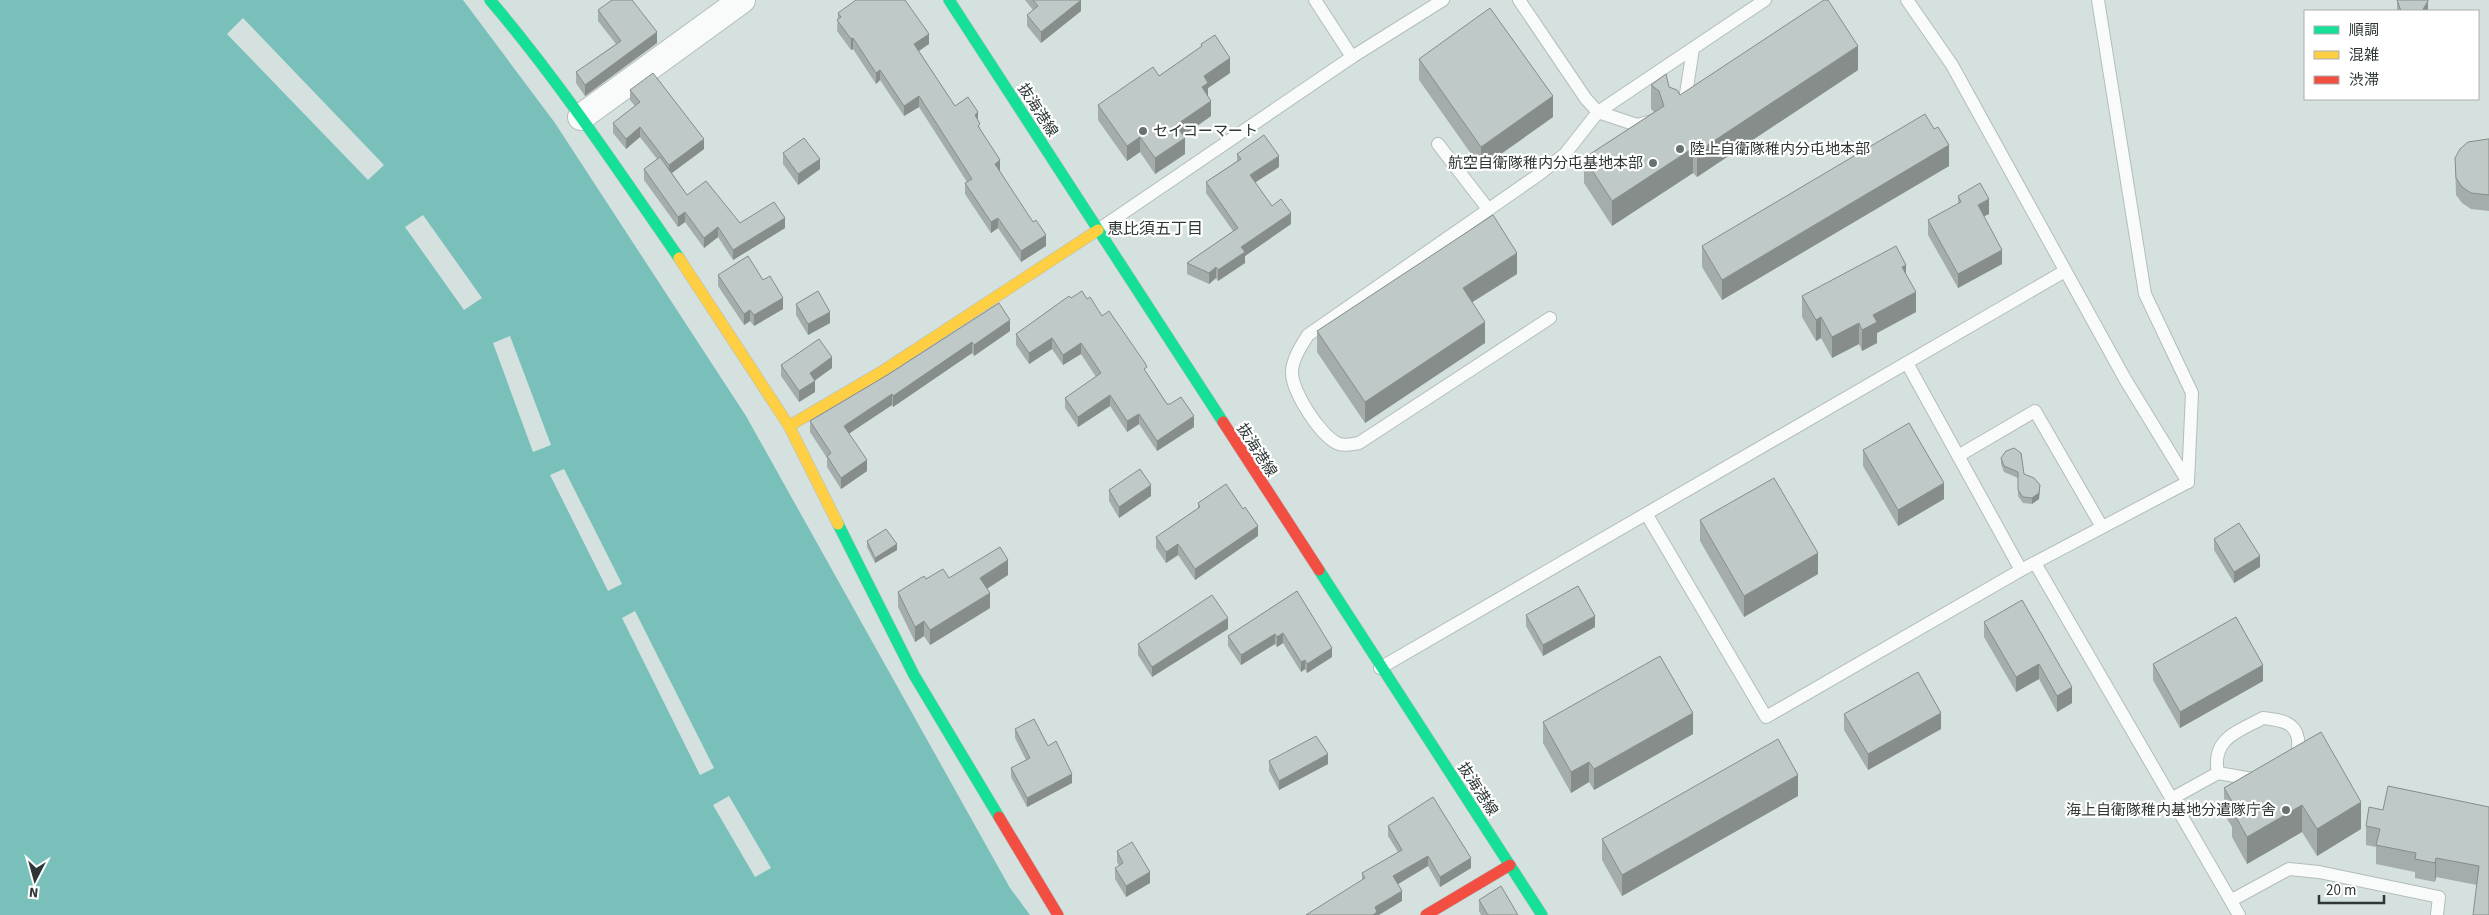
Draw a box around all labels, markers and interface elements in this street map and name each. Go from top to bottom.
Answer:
legend [2304,10,2479,100]
text: 順調 [2349,20,2379,41]
text: 混雑 [2349,45,2379,66]
text: 渋滞 [2349,70,2379,91]
street label: 抜海港線 [1012,79,1063,141]
place label: セイコーマート [1153,121,1258,142]
marker: セイコーマート [1137,125,1149,137]
place label: 陸上自衛隊稚内分屯地本部 [1690,139,1870,160]
marker: 陸上自衛隊稚内分屯地本部 [1674,143,1686,155]
place label: 航空自衛隊稚内分屯基地本部 [1448,153,1643,174]
marker: 航空自衛隊稚内分屯基地本部 [1647,157,1659,169]
district label: 恵比須五丁目 [1107,218,1203,240]
street label: 抜海港線 [1231,419,1282,481]
street label: 抜海港線 [1452,758,1503,820]
place label: 海上自衛隊稚内基地分遣隊庁舎 [2066,800,2276,821]
marker: 海上自衛隊稚内基地分遣隊庁舎 [2280,804,2292,816]
north arrow [10,855,60,905]
scale bar [2319,872,2384,904]
text: 20 m [2326,880,2356,901]
text: N [28,882,39,902]

